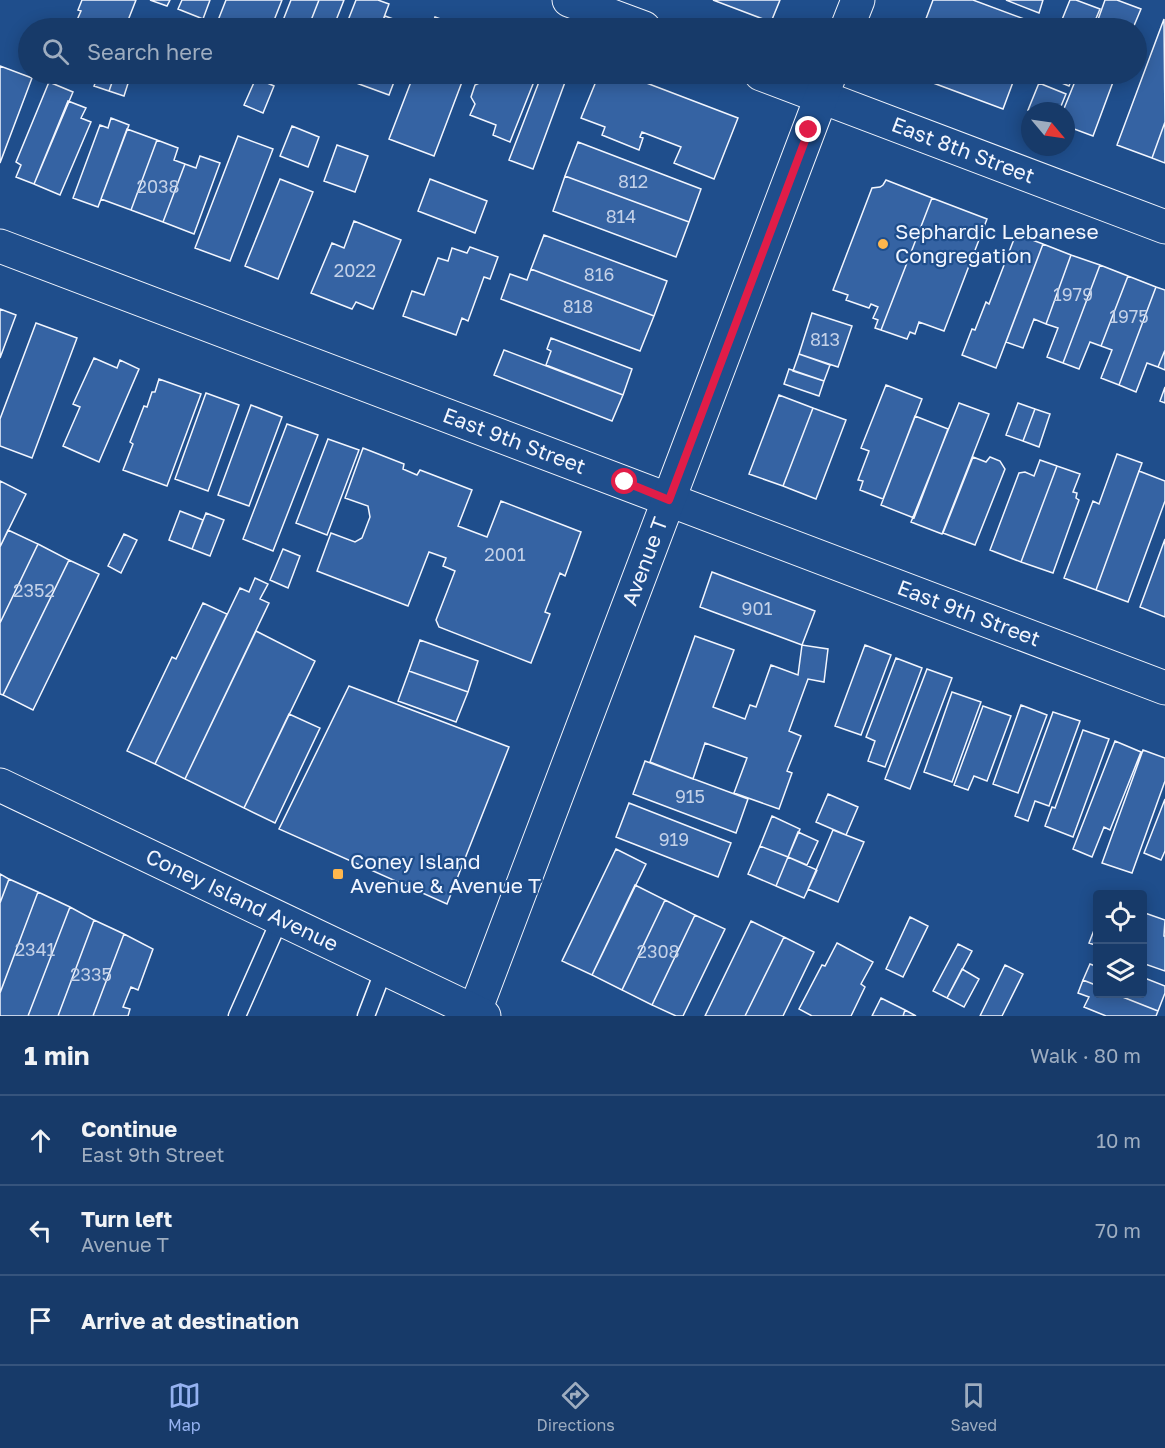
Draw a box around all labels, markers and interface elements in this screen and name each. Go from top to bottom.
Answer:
search box [18,18,1147,84]
icon: search [39,35,72,68]
text: Search here [87,38,213,65]
north arrow [1021,102,1075,156]
street label: East 8th Street [888,111,1039,188]
route end [795,116,821,142]
house number: 812 [618,170,648,192]
house number: 2038 [136,175,180,197]
house number: 814 [606,205,636,227]
place label: Sephardic Lebanese Congregation [895,218,1099,268]
marker: Sephardic Lebanese Congregation [876,237,890,251]
house number: 2022 [334,259,376,281]
house number: 816 [584,263,614,285]
house number: 1979 [1053,283,1093,305]
house number: 818 [563,295,593,317]
house number: 1975 [1109,305,1149,327]
house number: 813 [810,328,840,350]
street label: East 9th Street [439,401,590,479]
route start [611,468,637,494]
street label: Avenue T [616,513,673,609]
house number: 2001 [484,543,526,565]
street label: East 9th Street [894,574,1044,651]
house number: 2352 [13,579,55,601]
house number: 901 [742,597,773,619]
house number: 915 [675,785,705,807]
house number: 919 [659,828,689,850]
street label: Coney Island Avenue [142,843,343,957]
place label: Coney Island Avenue & Avenue T [350,848,541,898]
marker: Coney Island Avenue & Avenue T [331,867,345,881]
map controls [1093,890,1147,998]
button: locate [1093,890,1147,944]
house number: 2341 [15,938,56,960]
house number: 2308 [636,940,680,962]
button: layers [1093,944,1147,998]
house number: 2335 [70,963,112,985]
text: 1 min [24,1040,90,1071]
text: Walk · 80 m [1030,1043,1141,1067]
text: Continue [81,1115,177,1142]
icon: ahead [24,1124,57,1157]
text: 10 m [1096,1128,1141,1152]
text: East 9th Street [81,1142,225,1166]
text: Turn left [81,1205,172,1232]
icon: left [24,1214,57,1247]
text: 70 m [1095,1218,1141,1242]
text: Avenue T [81,1232,169,1256]
icon: arrive [24,1304,57,1337]
text: Arrive at destination [81,1307,299,1334]
tab: Map [168,1379,201,1435]
tab: Directions [537,1379,615,1435]
tab: Saved [950,1379,997,1435]

